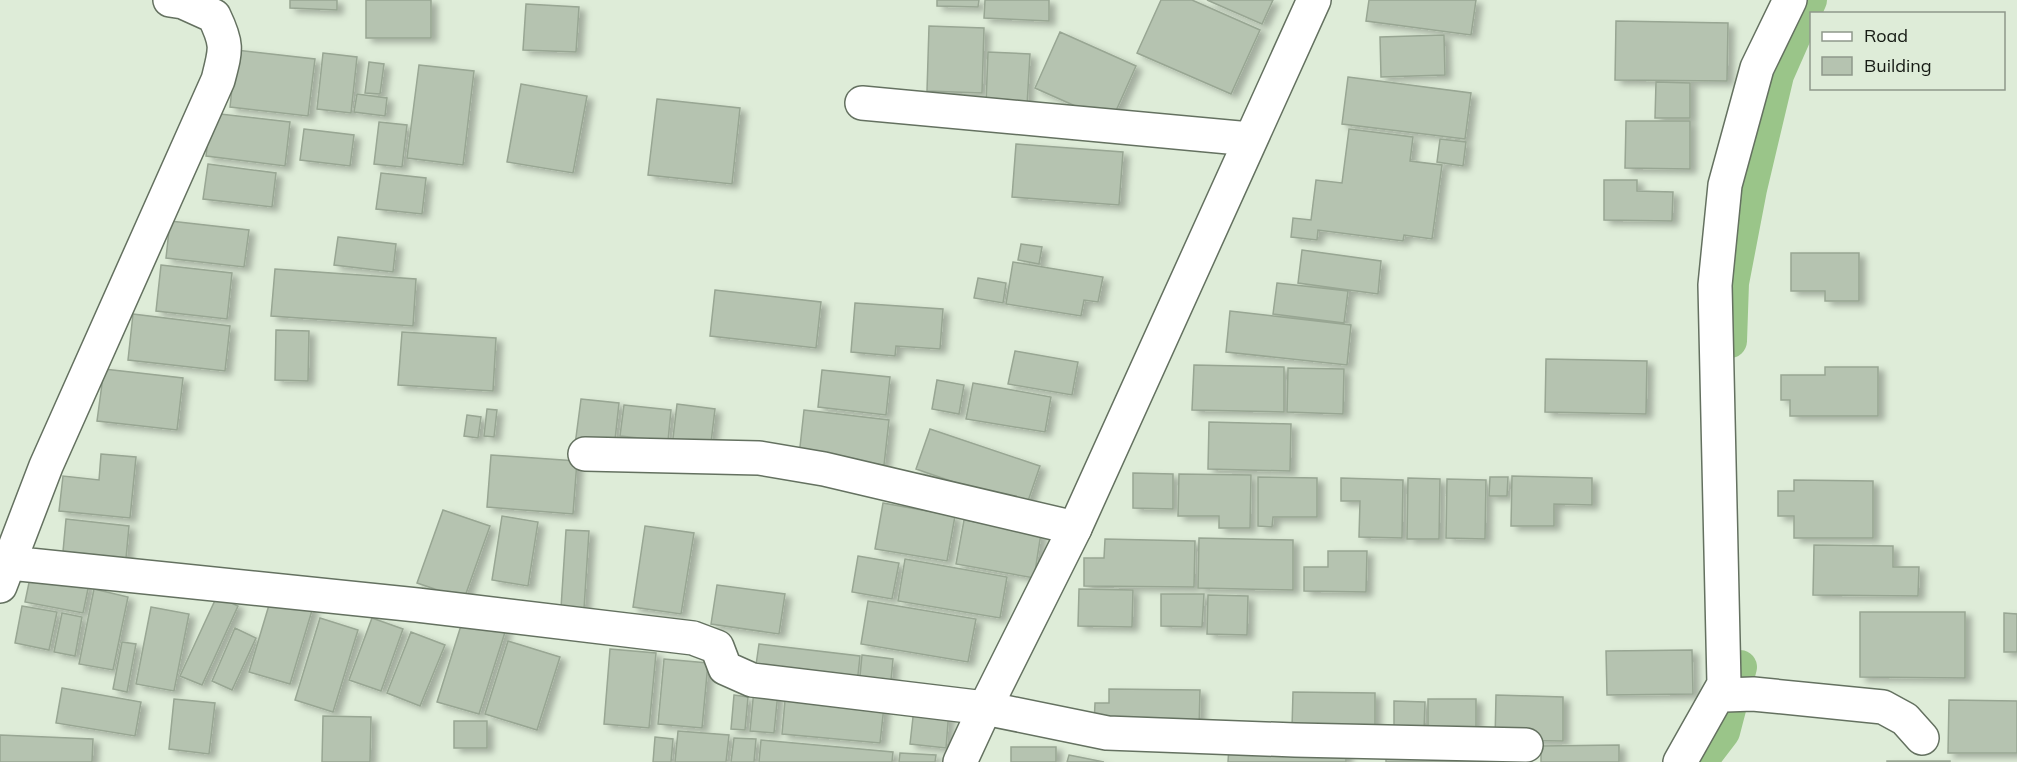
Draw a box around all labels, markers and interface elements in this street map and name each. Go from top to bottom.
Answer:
legend [1810,12,2005,90]
text: Road [1864,24,1908,47]
text: Building [1864,54,1932,77]

